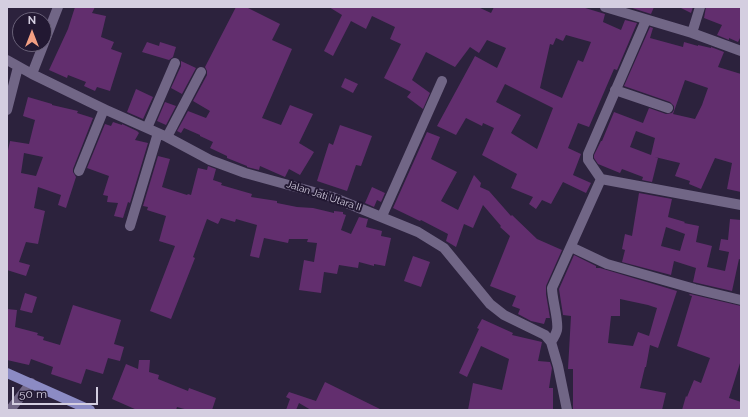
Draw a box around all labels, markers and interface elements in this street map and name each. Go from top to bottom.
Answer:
north arrow [12,12,52,52]
text: N [28,14,36,27]
street label: Jalan Jati Utara II [285,178,363,214]
scale bar [14,379,100,405]
text: 50 m [19,387,47,401]

